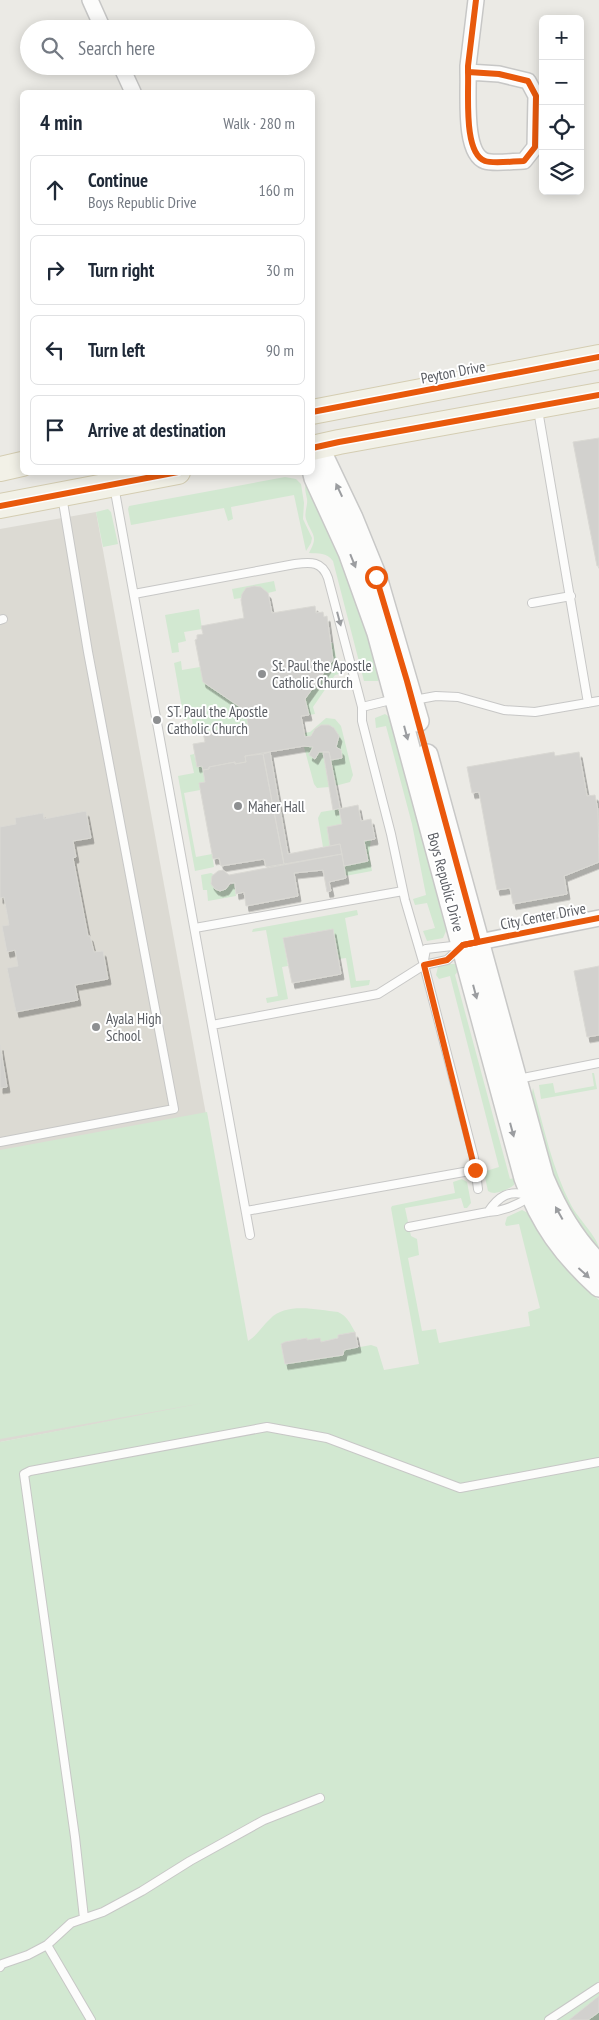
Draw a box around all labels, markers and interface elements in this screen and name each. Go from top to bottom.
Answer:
map controls [539,15,584,195]
button: + [539,15,584,60]
search box [20,20,315,75]
icon: search [38,34,66,62]
text: Search here [78,36,155,60]
button: − [539,60,584,105]
button: locate [539,105,584,150]
text: 4 min [40,109,82,136]
text: Walk · 280 m [223,113,295,133]
button: layers [539,150,584,195]
text: Continue [88,168,148,192]
icon: ahead [41,176,69,204]
text: 160 m [259,180,294,200]
text: Boys Republic Drive [88,192,197,212]
icon: right [41,256,69,284]
text: Turn right [88,258,154,282]
text: 30 m [266,260,294,280]
icon: left [41,336,69,364]
text: Turn left [88,338,145,362]
text: 90 m [266,340,294,360]
street label: Peyton Drive [419,356,487,388]
icon: arrive [41,416,69,444]
text: Arrive at destination [88,418,226,442]
one-way arrow [335,483,343,497]
one-way arrow [349,554,357,569]
route start [365,566,388,589]
one-way arrow [335,611,343,627]
place label: St. Paul the Apostle Catholic Church [272,656,372,692]
marker: St. Paul the Apostle Catholic Church [256,668,268,680]
place label: ST. Paul the Apostle Catholic Church [167,702,268,738]
marker: ST. Paul the Apostle Catholic Church [151,714,163,726]
one-way arrow [402,725,410,741]
place label: Maher Hall [248,797,305,816]
marker: Maher Hall [232,800,244,812]
street label: Boys Republic Drive [424,830,468,934]
street label: City Center Drive [499,898,587,934]
one-way arrow [471,985,479,1000]
place label: Ayala High School [106,1009,161,1045]
marker: Ayala High School [90,1021,102,1033]
one-way arrow [508,1123,516,1138]
route end [464,1159,487,1182]
one-way arrow [555,1205,563,1220]
one-way arrow [578,1267,590,1279]

